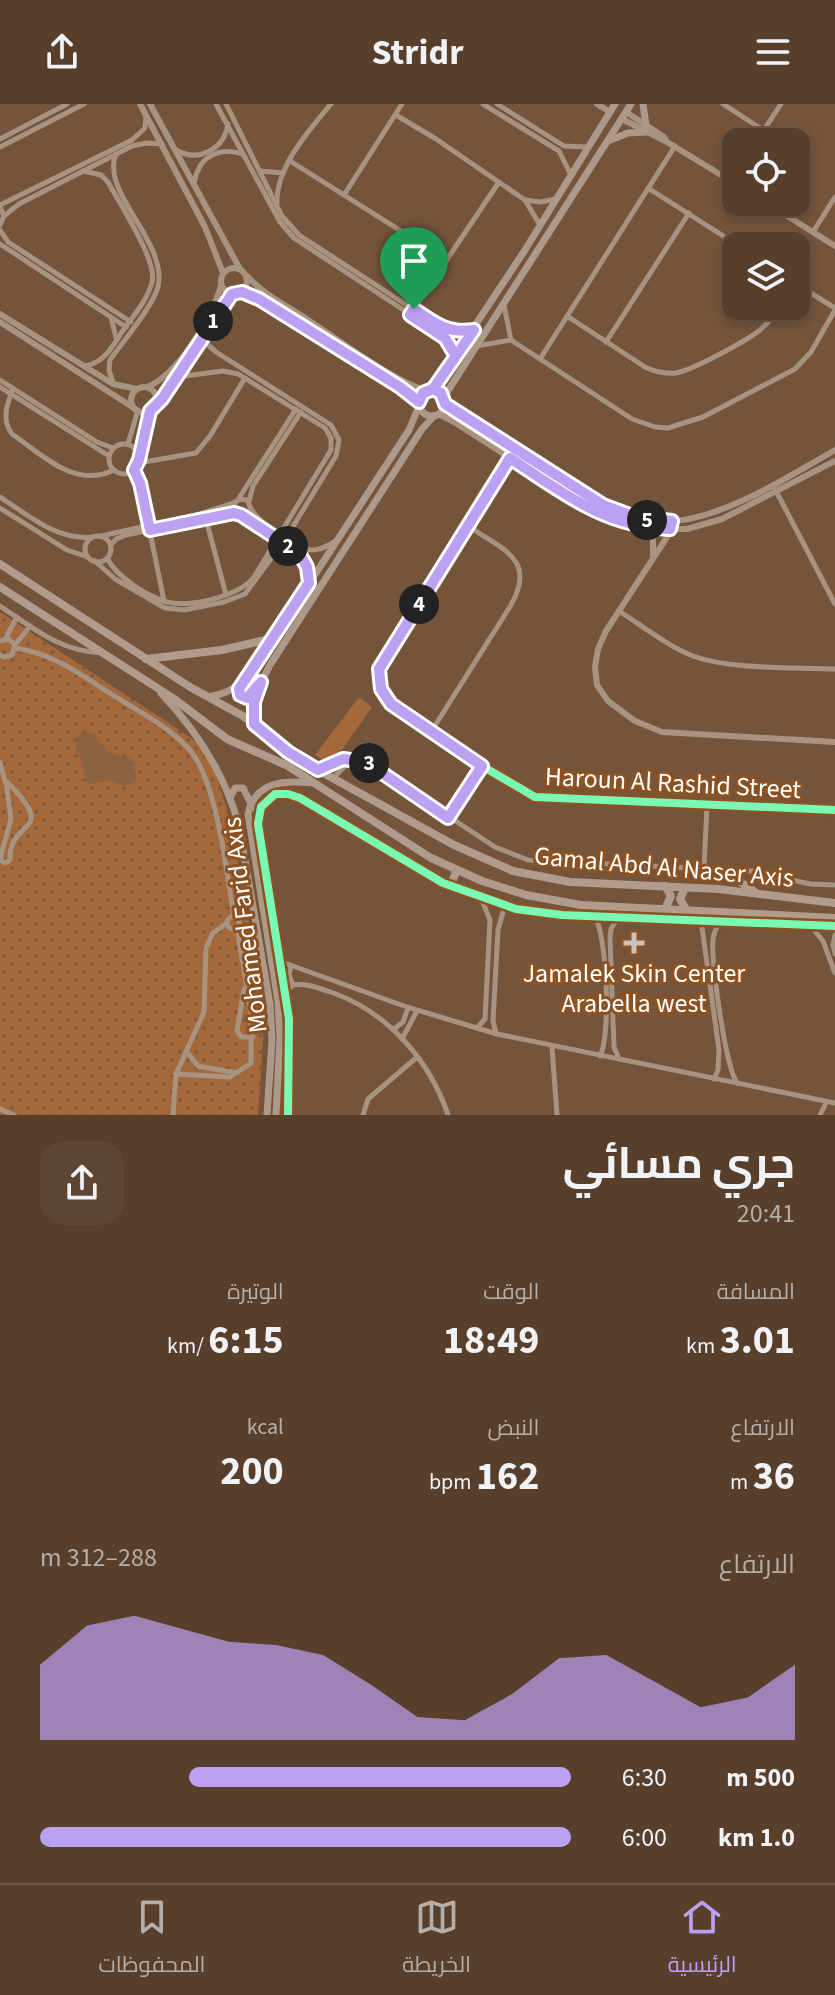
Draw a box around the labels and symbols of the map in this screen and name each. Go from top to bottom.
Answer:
pin [380,227,448,309]
pin: 1 [193,301,233,341]
pin: 5 [627,500,667,540]
pin: 2 [268,526,308,566]
pin: 4 [399,584,439,624]
pin: 3 [349,743,389,783]
street label: Haroun Al Rashid Street [544,758,802,808]
street label: Mohamed Farid Axis [213,815,277,1035]
street label: Gamal Abd Al Naser Axis [533,837,795,897]
marker: Jamalek Skin Center Arabella west [623,932,645,954]
place label: Jamalek Skin Center Arabella west [523,955,746,1022]

